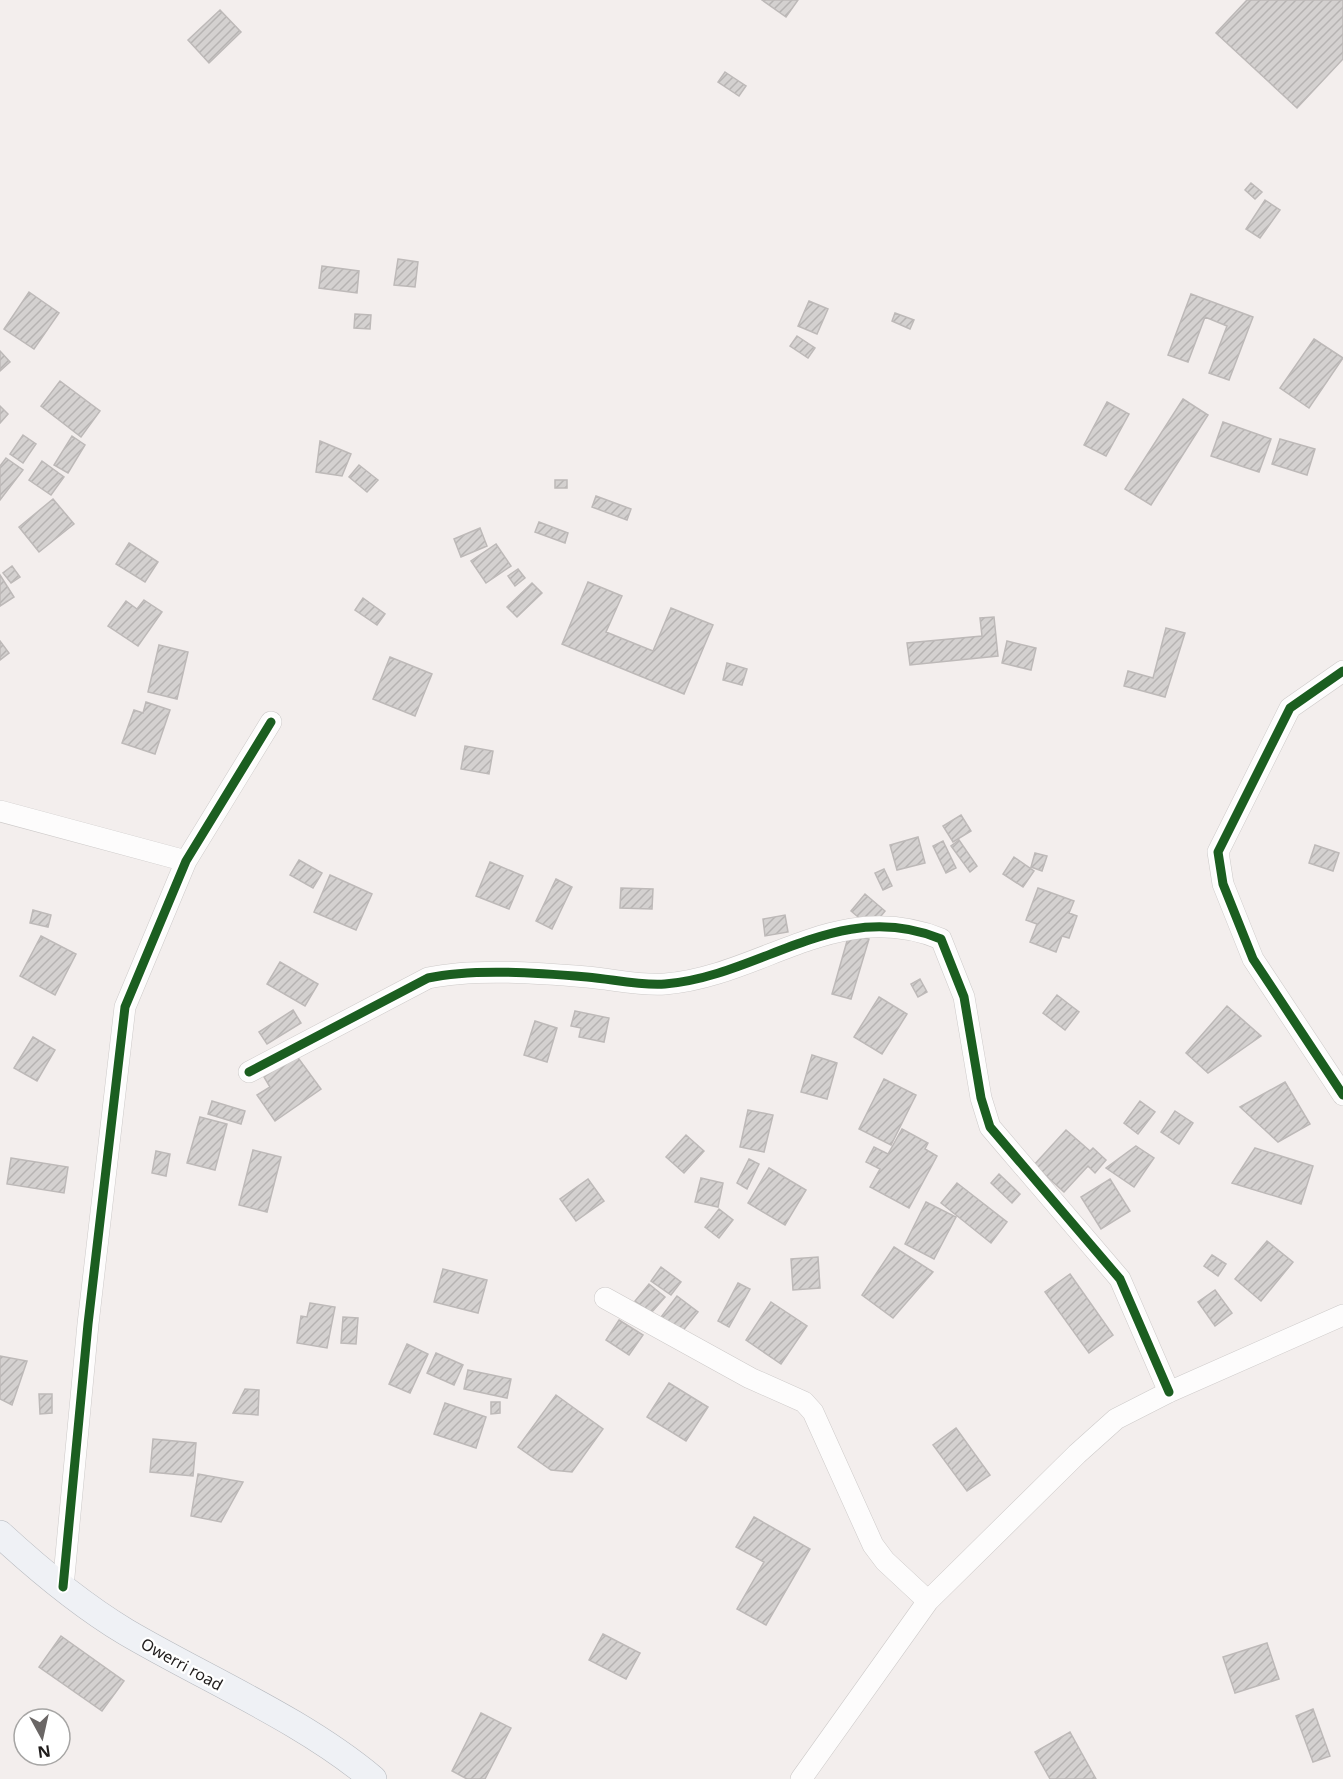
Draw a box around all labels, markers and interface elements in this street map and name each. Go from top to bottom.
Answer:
street label: Owerri road [137,1632,227,1696]
north arrow [12,1707,72,1767]
text: N [36,1740,52,1764]

